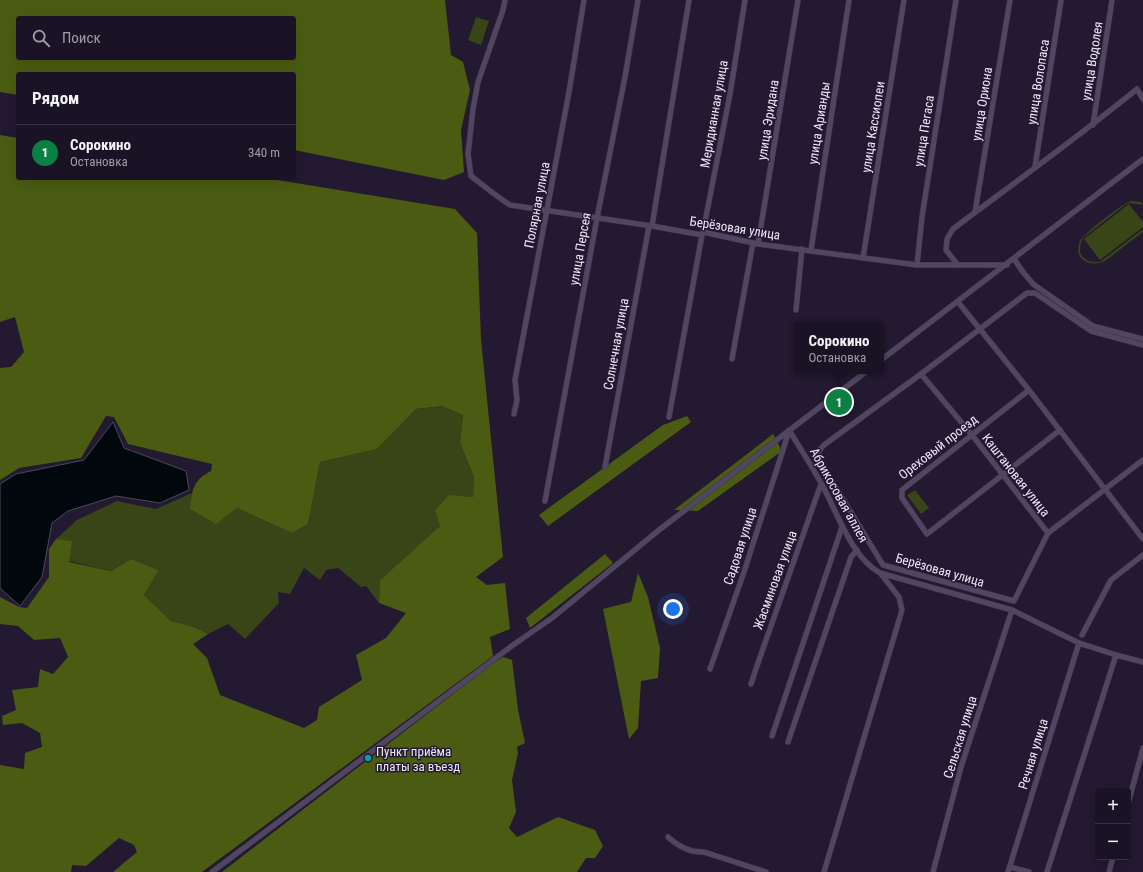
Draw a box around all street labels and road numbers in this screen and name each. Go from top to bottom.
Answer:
street label: улица Водолея [1078,20,1106,102]
street label: улица Волопаса [1024,38,1052,126]
street label: Меридианная улица [697,59,731,169]
street label: улица Ориона [969,66,995,142]
street label: улица Эридана [754,79,782,161]
street label: улица Кассиопеи [858,80,888,174]
street label: улица Арианды [805,81,833,165]
street label: улица Пегаса [911,94,937,168]
street label: Полярная улица [521,161,553,249]
street label: улица Персея [566,212,594,286]
street label: Берёзовая улица [689,213,781,243]
street label: Солнечная улица [601,297,631,391]
street label: Ореховый проезд [896,412,980,482]
street label: Каштановая улица [979,431,1053,519]
street label: Абрикосовая аллея [807,445,871,545]
street label: Садовая улица [720,505,760,587]
street label: Жасминовая улица [750,528,800,632]
street label: Берёзовая улица [894,550,986,590]
street label: Сельская улица [940,694,980,780]
street label: Речная улица [1015,717,1051,791]

